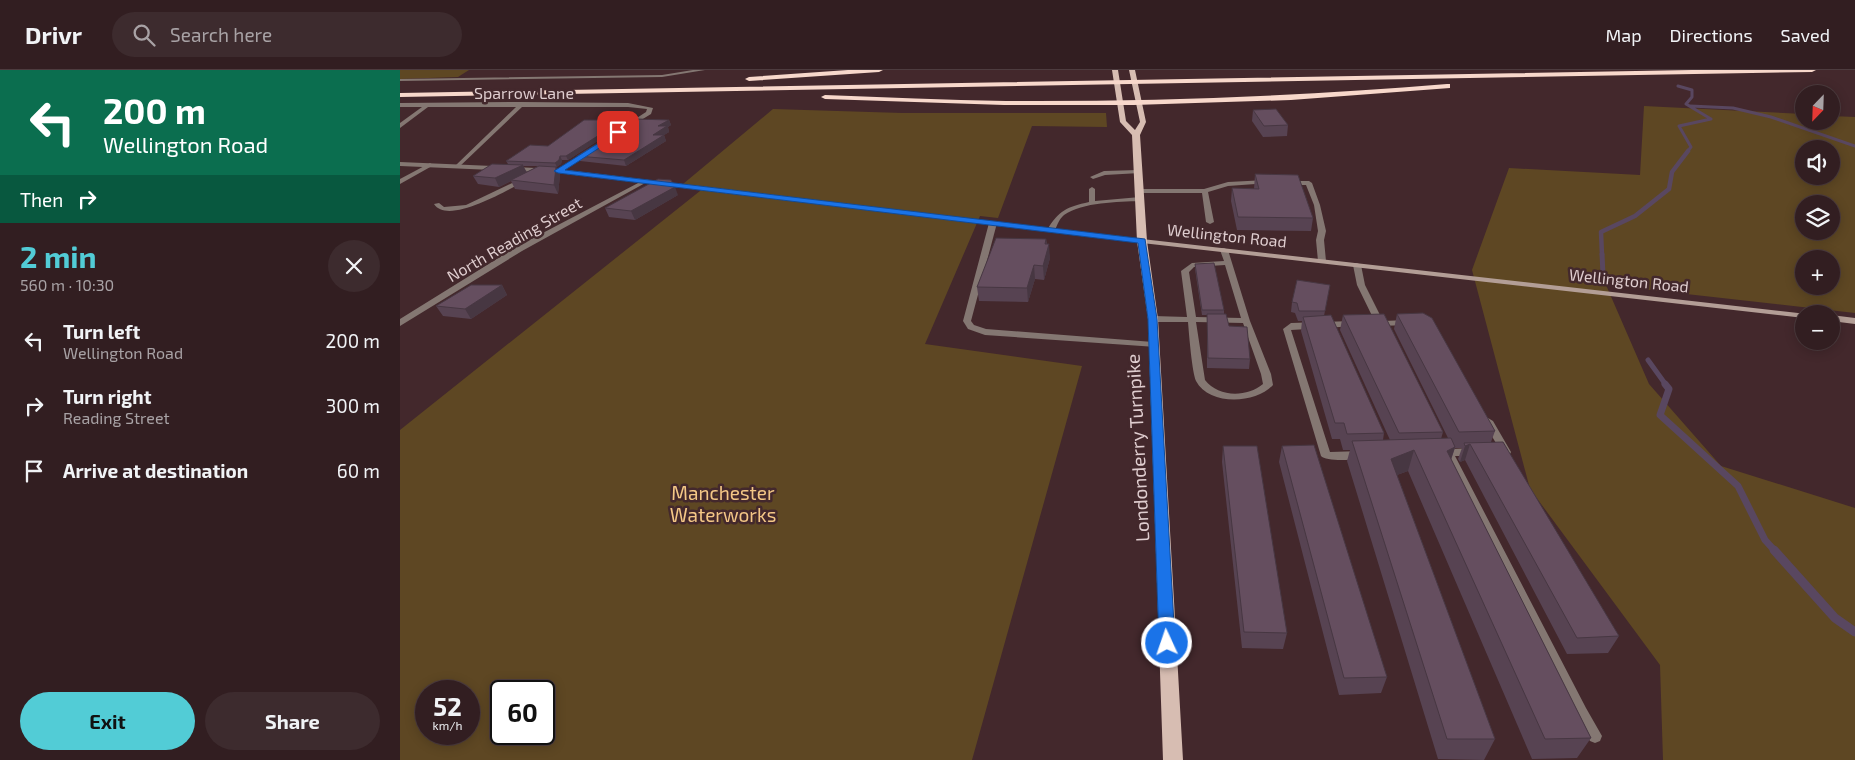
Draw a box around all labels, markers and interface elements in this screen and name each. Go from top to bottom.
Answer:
search box [112,12,462,57]
text: Drivr [25,20,82,49]
icon: search [130,21,158,49]
text: Search here [170,23,272,46]
text: Map [1605,24,1642,46]
text: Directions [1670,24,1753,46]
text: Saved [1781,24,1830,46]
street label: Sparrow Lane [474,83,574,102]
north arrow [1795,85,1840,130]
map controls [1795,85,1840,350]
text: 200 m [103,89,206,131]
icon: left [20,90,85,155]
pin [597,111,639,153]
icon: arrive [604,118,632,146]
text: Wellington Road [103,131,268,157]
button: sound [1795,140,1840,185]
icon: right [73,185,101,213]
text: Then [20,188,63,211]
street label: North Reading Street [443,193,585,285]
button: layers [1795,195,1840,240]
street label: Wellington Road [1166,219,1288,251]
text: 2 min [20,238,97,274]
button: close [328,240,380,292]
button: + [1795,250,1840,295]
street label: Wellington Road [1568,264,1690,296]
text: 560 m · 10:30 [20,275,114,294]
button: − [1795,305,1840,350]
text: Turn left [63,320,140,343]
icon: left [20,327,48,355]
text: 200 m [326,329,380,352]
text: Wellington Road [63,343,183,362]
street label: Londonderry Turnpike [1121,353,1153,543]
text: Turn right [63,385,151,408]
icon: right [20,392,48,420]
text: 300 m [326,394,380,417]
text: Reading Street [63,408,170,427]
icon: arrive [20,457,48,485]
text: Arrive at destination [63,459,248,482]
text: 60 m [337,459,380,482]
park label: Manchester Waterworks [670,481,776,526]
position arrow [1140,616,1192,668]
speed limit sign: 60 [490,680,555,745]
text: 52 [433,691,462,721]
button: Exit [20,692,195,750]
button: Share [205,692,380,750]
text: km/h [433,718,462,732]

